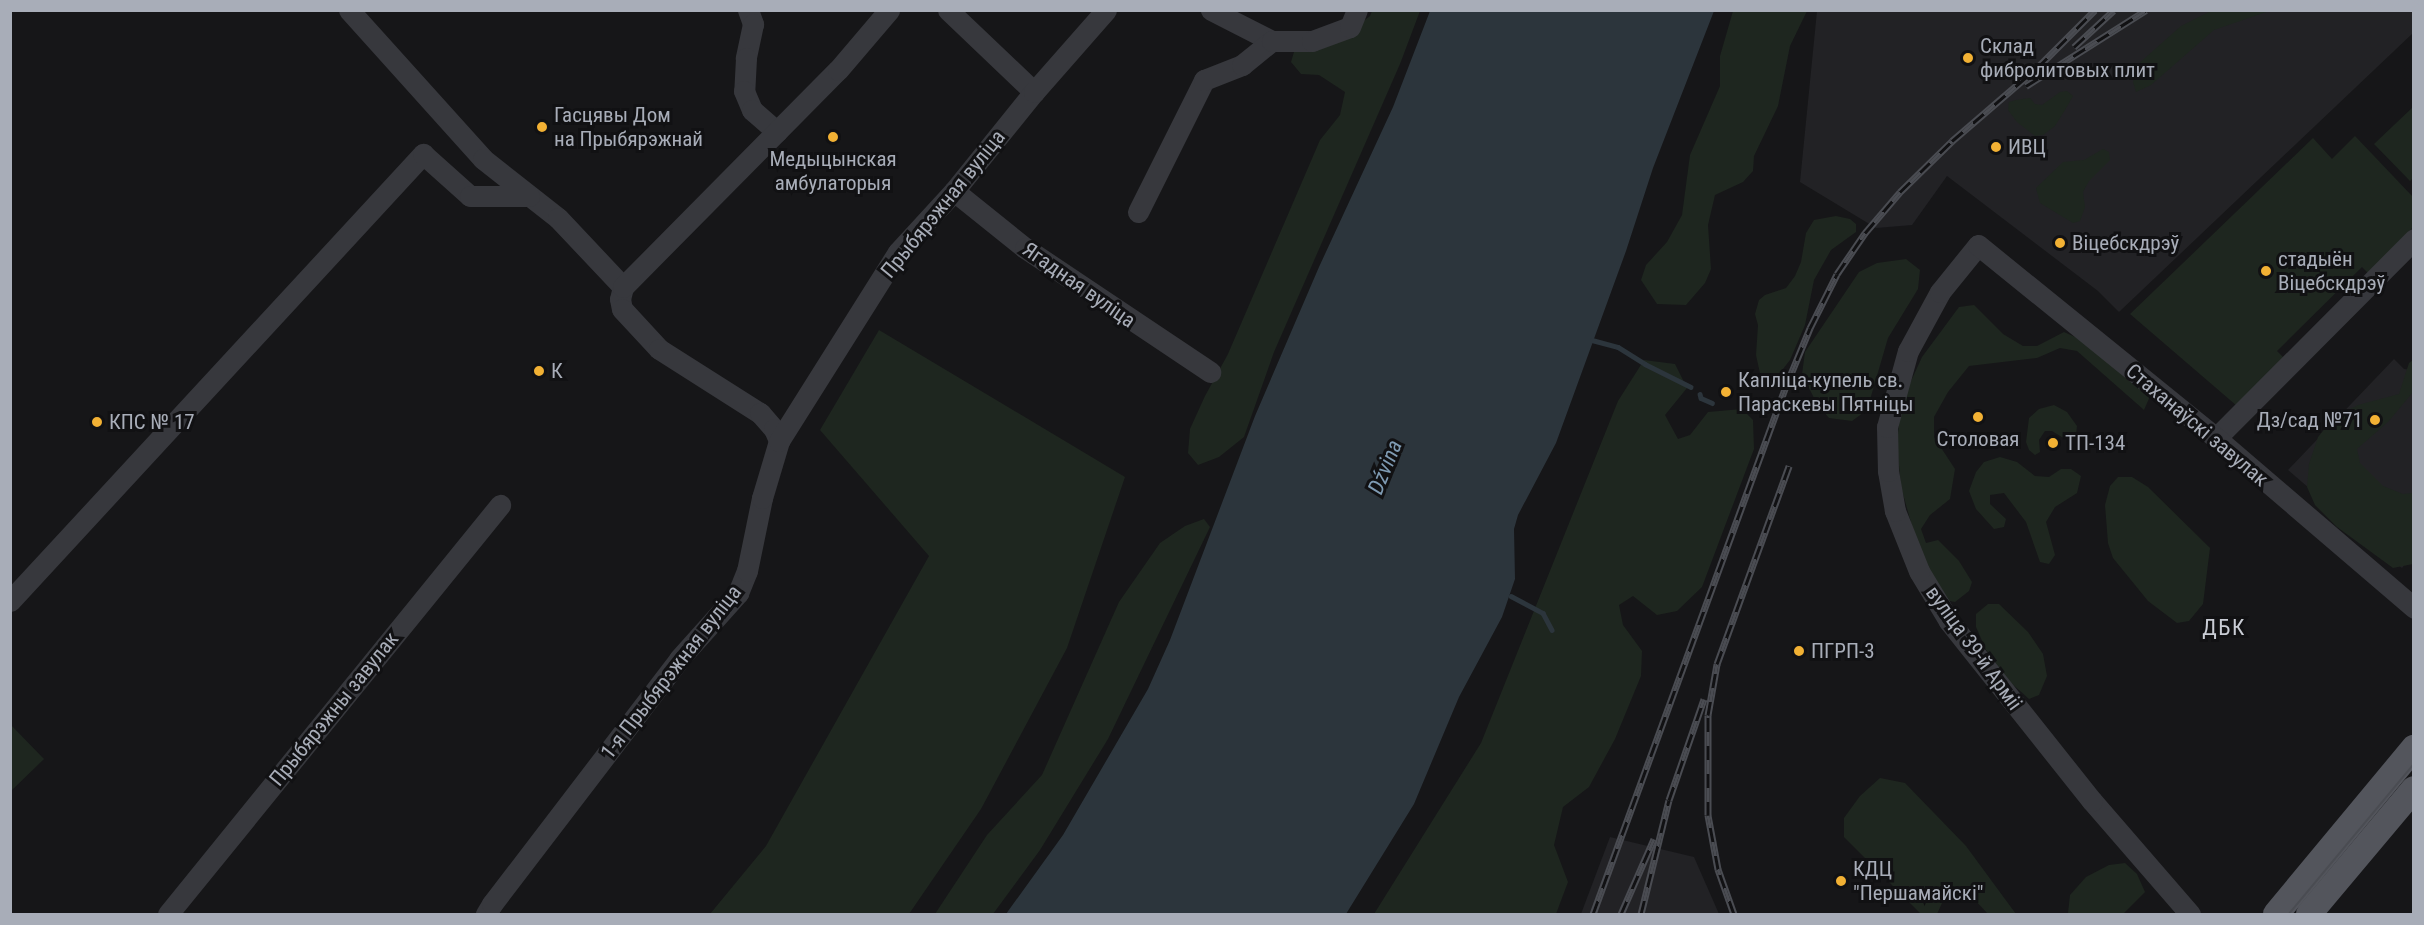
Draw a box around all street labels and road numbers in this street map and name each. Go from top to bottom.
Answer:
street label: Прыбярэжная вуліца [876,125,1010,283]
street label: Ягадная вуліца [1018,237,1140,333]
street label: Стаханаўскі завулак [2121,358,2273,492]
street label: 1-я Прыбярэжная вуліца [595,580,747,764]
street label: вуліца 39-й Арміі [1921,581,2027,715]
street label: Прыбярэжны завулак [264,627,404,791]

